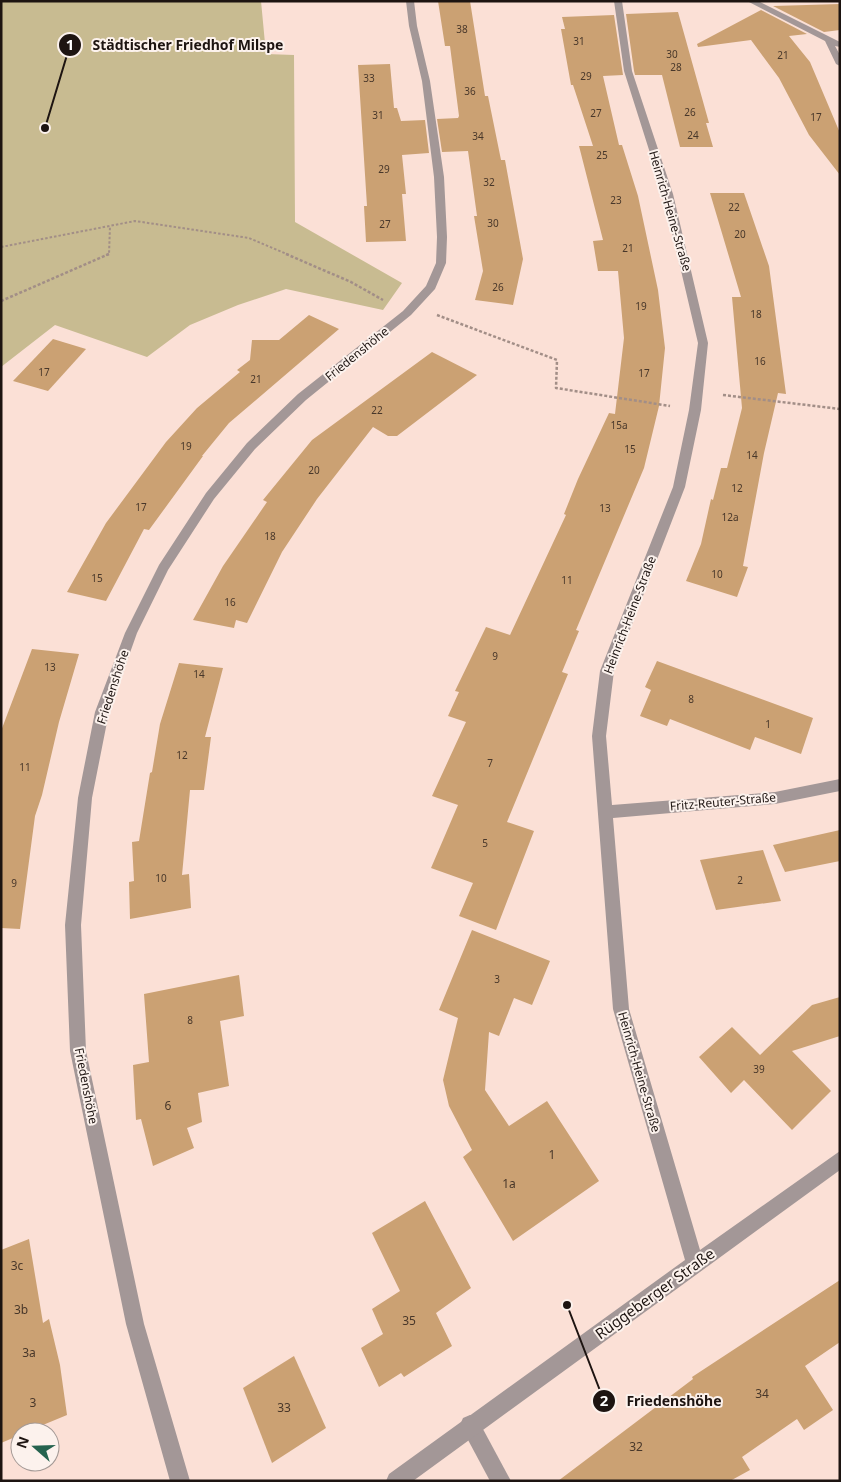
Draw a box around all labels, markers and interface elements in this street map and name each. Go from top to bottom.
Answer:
house number: 38 [456,22,468,36]
callout: Städtischer Friedhof Milspe [58,30,293,59]
text: 1 [66,34,74,54]
house number: 31 [573,34,585,48]
text: Städtischer Friedhof Milspe [93,35,283,54]
house number: 30 [666,47,678,61]
house number: 21 [777,48,789,62]
house number: 28 [670,60,682,74]
house number: 29 [580,69,592,83]
house number: 33 [363,71,375,85]
house number: 36 [464,84,476,98]
house number: 26 [684,105,696,119]
house number: 27 [590,106,602,120]
house number: 31 [372,108,384,122]
house number: 17 [810,110,822,124]
house number: 24 [687,128,699,142]
house number: 34 [472,129,484,143]
house number: 25 [596,148,608,162]
street label: Heinrich-Heine-Straße [645,149,696,273]
house number: 29 [378,162,390,176]
house number: 32 [483,175,495,189]
house number: 23 [610,193,622,207]
house number: 22 [728,200,740,214]
house number: 30 [487,216,499,230]
house number: 27 [379,217,391,231]
house number: 20 [734,227,746,241]
house number: 21 [622,241,634,255]
house number: 26 [492,280,504,294]
house number: 19 [635,299,647,313]
house number: 18 [750,307,762,321]
street label: Friedenshöhe [321,323,392,385]
house number: 16 [754,354,766,368]
house number: 17 [38,365,50,379]
house number: 17 [638,366,650,380]
house number: 21 [250,372,262,386]
house number: 22 [371,403,383,417]
house number: 15a [610,418,628,432]
house number: 19 [180,439,192,453]
house number: 15 [624,442,636,456]
house number: 14 [746,448,758,462]
house number: 20 [308,463,320,477]
house number: 12 [731,481,743,495]
house number: 17 [135,500,147,514]
house number: 13 [599,501,611,515]
house number: 12a [721,510,739,524]
house number: 18 [264,529,276,543]
street label: Heinrich-Heine-Straße [599,553,660,676]
house number: 10 [711,567,723,581]
house number: 15 [91,571,103,585]
house number: 11 [561,573,573,587]
house number: 16 [224,595,236,609]
street label: Friedenshöhe [93,647,133,726]
house number: 9 [492,649,498,663]
house number: 13 [44,660,56,674]
house number: 14 [193,667,205,681]
house number: 8 [688,692,694,706]
house number: 1 [765,717,771,731]
house number: 12 [176,748,188,762]
house number: 7 [487,756,493,770]
house number: 11 [19,760,31,774]
street label: Fritz-Reuter-Straße [669,788,777,815]
house number: 5 [482,836,488,850]
house number: 10 [155,871,167,885]
house number: 2 [737,873,743,887]
house number: 9 [11,876,17,890]
house number: 3 [494,972,500,986]
street label: Heinrich-Heine-Straße [614,1010,665,1134]
house number: 8 [187,1013,193,1027]
street label: Friedenshöhe [71,1046,102,1126]
house number: 39 [753,1062,765,1076]
house number: 6 [165,1097,172,1114]
house number: 1 [549,1146,555,1163]
house number: 1a [502,1175,516,1192]
street label: Rüggeberger Straße [591,1243,718,1343]
house number: 3c [11,1257,24,1274]
house number: 3b [14,1301,28,1318]
house number: 35 [402,1312,416,1329]
house number: 3a [22,1344,36,1361]
house number: 34 [755,1385,769,1402]
callout: Friedenshöhe [592,1386,732,1415]
text: 2 [600,1390,609,1410]
text: Friedenshöhe [626,1391,722,1410]
house number: 3 [30,1394,37,1411]
house number: 33 [277,1399,291,1416]
north arrow [10,1422,60,1472]
text: N [11,1434,33,1451]
house number: 32 [629,1438,643,1455]

